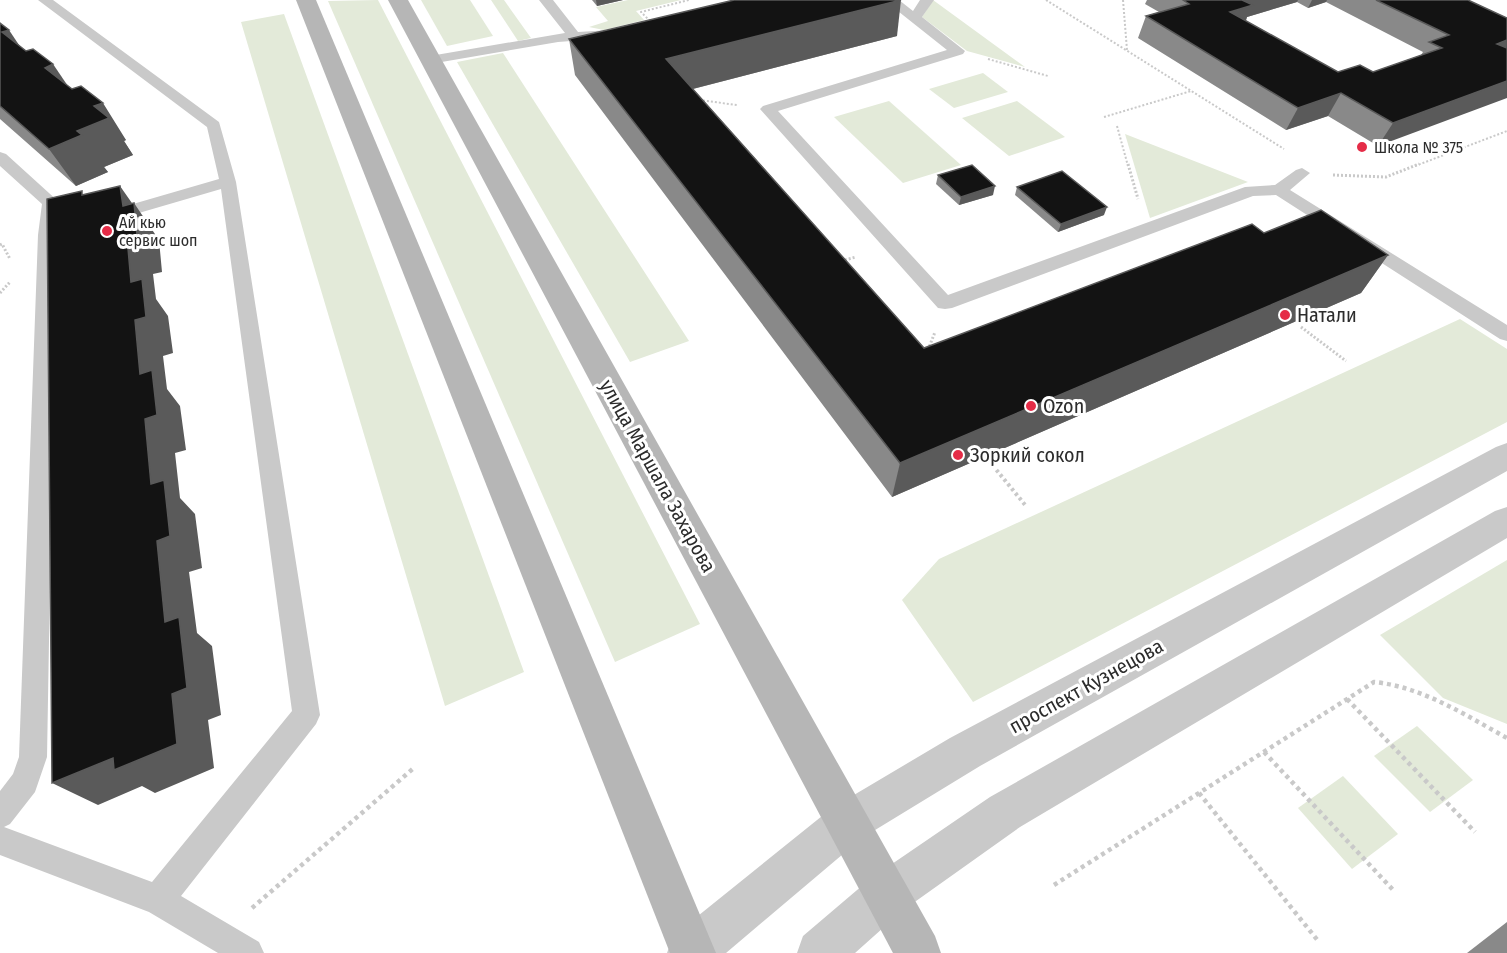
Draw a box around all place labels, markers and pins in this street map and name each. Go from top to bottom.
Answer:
place label: Школа № 375 [1374,138,1463,157]
marker: Школа № 375 [1355,140,1369,154]
place label: Ай кью сервис шоп [119,213,198,250]
marker: Ай кью сервис шоп [100,224,114,238]
place label: Натали [1297,303,1357,327]
marker: Натали [1278,308,1292,322]
place label: Ozon [1043,394,1084,418]
marker: Ozon [1024,399,1038,413]
place label: Зоркий сокол [970,443,1085,467]
marker: Зоркий сокол [951,448,965,462]

